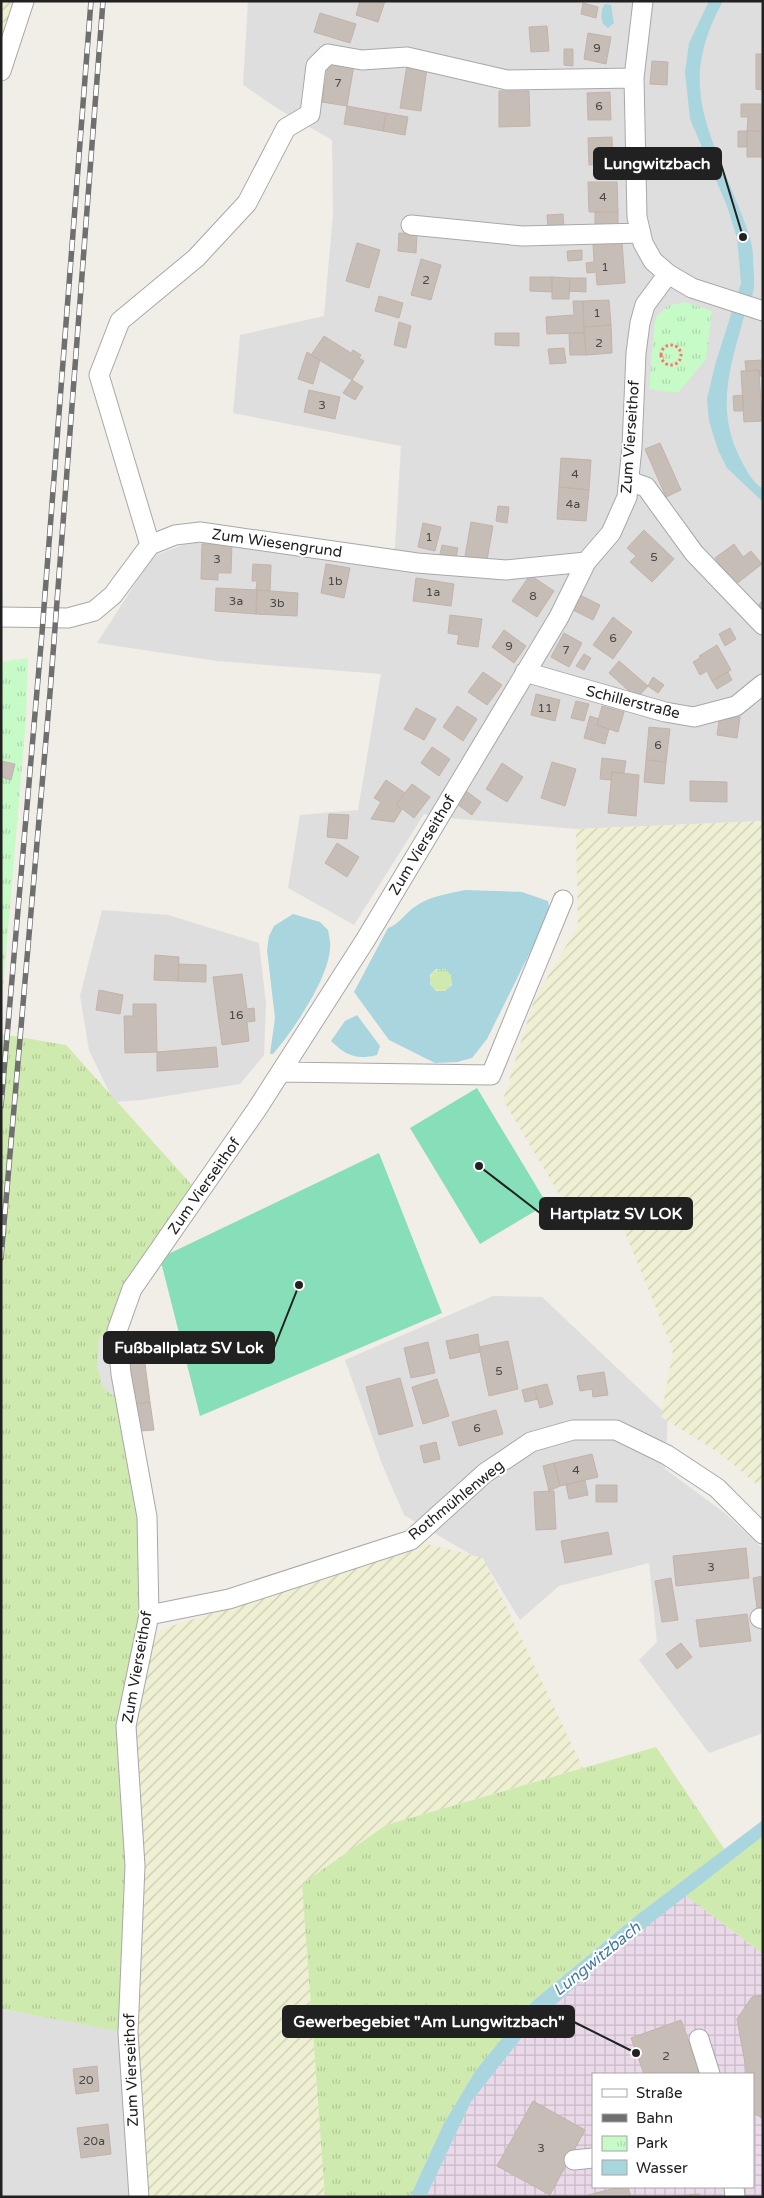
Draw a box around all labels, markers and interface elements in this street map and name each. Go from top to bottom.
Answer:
house number: 9 [593,41,601,55]
house number: 7 [334,76,342,90]
house number: 6 [595,99,603,113]
callout: Lungwitzbach [594,148,721,179]
text: Lungwitzbach [604,154,710,174]
house number: 4 [599,190,607,204]
house number: 1 [601,260,609,274]
house number: 2 [422,273,430,287]
house number: 1 [593,306,601,320]
house number: 2 [595,336,603,350]
street label: Zum Vierseithof [617,379,643,494]
house number: 3 [318,398,326,412]
house number: 4 [571,467,579,481]
house number: 4a [566,497,580,511]
street label: Zum Wiesengrund [211,525,343,561]
house number: 1 [425,530,433,544]
house number: 5 [650,550,658,564]
house number: 3 [213,552,221,566]
house number: 1b [327,574,343,588]
house number: 1a [426,585,440,599]
house number: 8 [529,589,537,603]
house number: 3a [229,594,243,608]
house number: 3b [269,596,285,610]
house number: 6 [609,631,617,645]
house number: 9 [505,639,513,653]
house number: 7 [562,643,570,657]
street label: Schillerstraße [584,682,682,722]
house number: 11 [537,701,553,715]
house number: 6 [654,738,662,752]
street label: Zum Vierseithof [385,791,459,898]
house number: 16 [228,1008,244,1022]
street label: Zum Vierseithof [164,1134,244,1238]
callout: Hartplatz SV LOK [540,1198,692,1229]
text: Hartplatz SV LOK [550,1204,682,1224]
callout: Fußballplatz SV Lok [104,1332,274,1363]
text: Fußballplatz SV Lok [114,1338,264,1358]
house number: 5 [495,1364,503,1378]
house number: 6 [473,1421,481,1435]
street label: Rothmühlenweg [405,1456,507,1544]
house number: 4 [572,1463,580,1477]
house number: 3 [707,1560,715,1574]
street label: Zum Vierseithof [118,1609,156,1725]
water label: Lungwitzbach [549,1917,646,2000]
callout: Gewerbegebiet "Am Lungwitzbach" [283,2006,574,2037]
text: Gewerbegebiet "Am Lungwitzbach" [293,2012,565,2032]
street label: Zum Vierseithof [120,2013,142,2127]
house number: 2 [662,2049,670,2063]
house number: 20 [78,2073,94,2087]
legend [592,2073,754,2188]
text: Straße [636,2084,682,2102]
text: Bahn [636,2109,673,2127]
house number: 20a [83,2134,105,2148]
text: Park [636,2134,668,2152]
house number: 3 [537,2141,545,2155]
text: Wasser [636,2159,688,2177]

